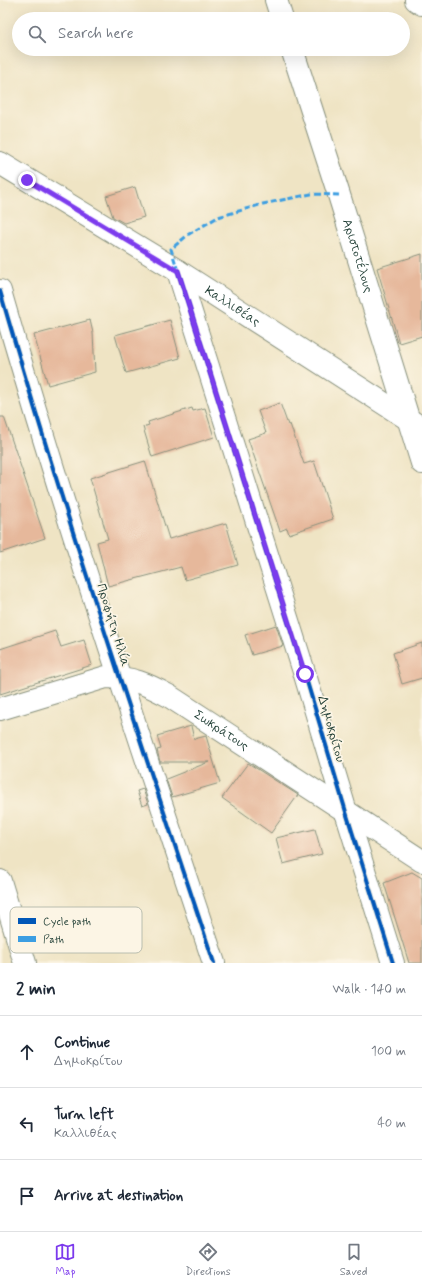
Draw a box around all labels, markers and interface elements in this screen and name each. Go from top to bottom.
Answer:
search box [12,12,410,56]
icon: search [26,23,48,45]
text: Search here [58,24,134,44]
route end [18,171,36,189]
street label: Αριστοτέλους [338,217,377,295]
street label: Καλλιθέας [202,282,264,330]
street label: Προφήτη Ηλία [92,581,134,669]
route start [296,665,314,683]
street label: Δημοκρίτου [313,694,349,764]
street label: Σωκράτους [191,706,252,755]
legend [10,907,142,953]
text: Cycle path [43,915,91,929]
text: Path [43,933,64,947]
text: 2 min [16,978,56,1000]
text: Walk · 140 m [333,981,406,998]
text: Continue [54,1033,110,1053]
icon: ahead [16,1041,38,1063]
text: 100 m [371,1043,406,1060]
text: Δημοκρίτου [54,1053,122,1070]
text: Turn left [54,1105,114,1125]
icon: left [16,1113,38,1135]
text: 40 m [377,1115,406,1132]
text: Καλλιθέας [54,1125,117,1142]
icon: arrive [16,1185,38,1207]
text: Arrive at destination [54,1186,183,1206]
tab: Map [54,1241,76,1279]
tab: Directions [185,1241,231,1279]
tab: Saved [340,1241,367,1279]

